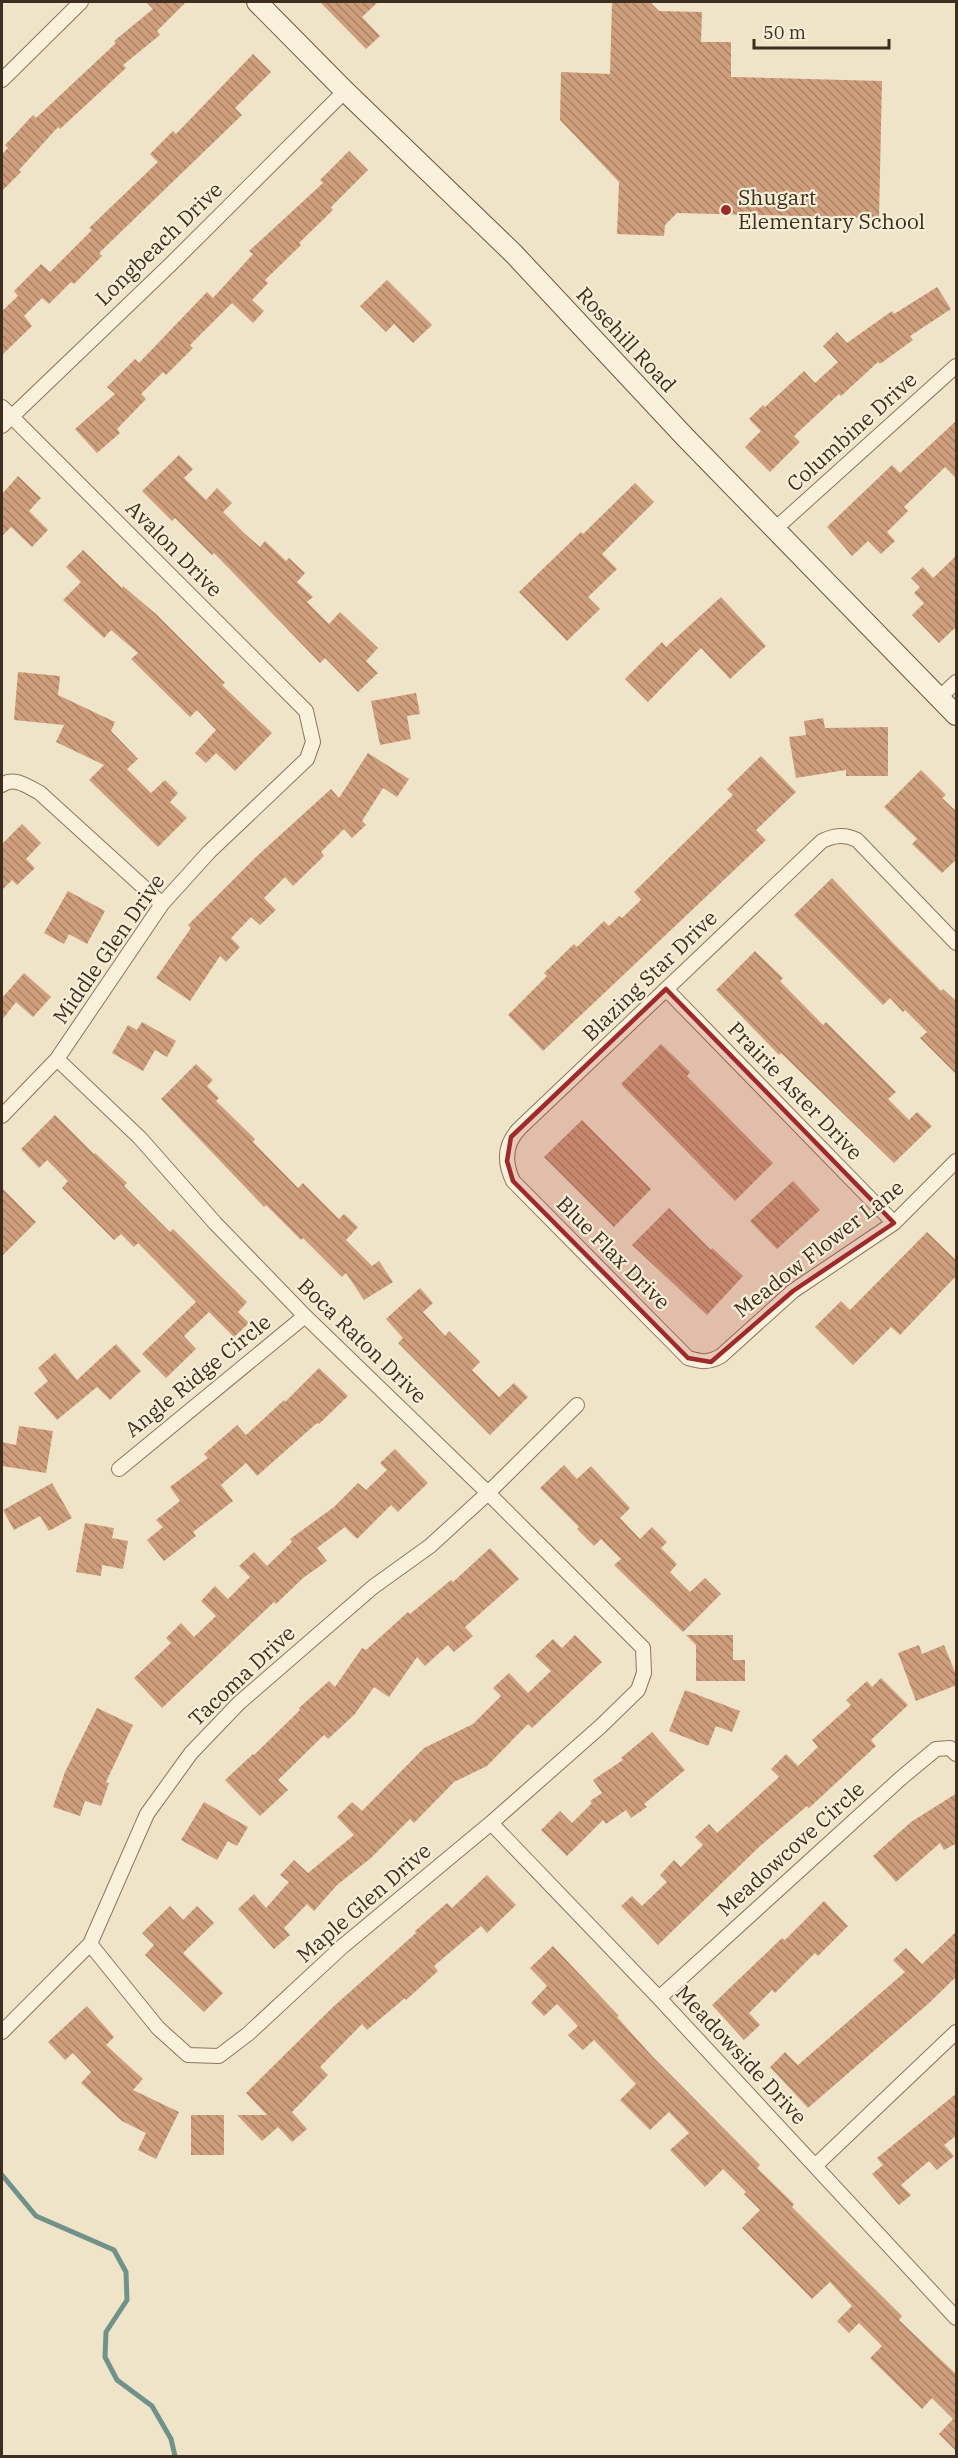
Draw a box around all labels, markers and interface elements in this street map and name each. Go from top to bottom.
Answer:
scale bar [754,12,889,50]
text: 50 m [763,21,806,44]
street label: Longbeach Drive [89,175,228,311]
place label: Shugart Elementary School [738,183,925,235]
marker: Shugart Elementary School [719,203,733,217]
street label: Rosehill Road [571,281,683,398]
street label: Columbine Drive [780,365,922,497]
street label: Avalon Drive [120,494,229,603]
street label: Middle Glen Drive [46,868,170,1029]
street label: Blazing Star Drive [576,904,723,1047]
street label: Prairie Aster Drive [722,1015,869,1166]
street label: Meadow Flower Lane [728,1173,909,1323]
street label: Blue Flax Drive [551,1189,677,1315]
street label: Boca Raton Drive [292,1271,433,1409]
street label: Angle Ridge Circle [118,1308,276,1443]
street label: Tacoma Drive [182,1619,301,1732]
street label: Meadowcove Circle [711,1775,870,1922]
street label: Maple Glen Drive [290,1836,436,1968]
street label: Meadowside Drive [670,1979,814,2130]

